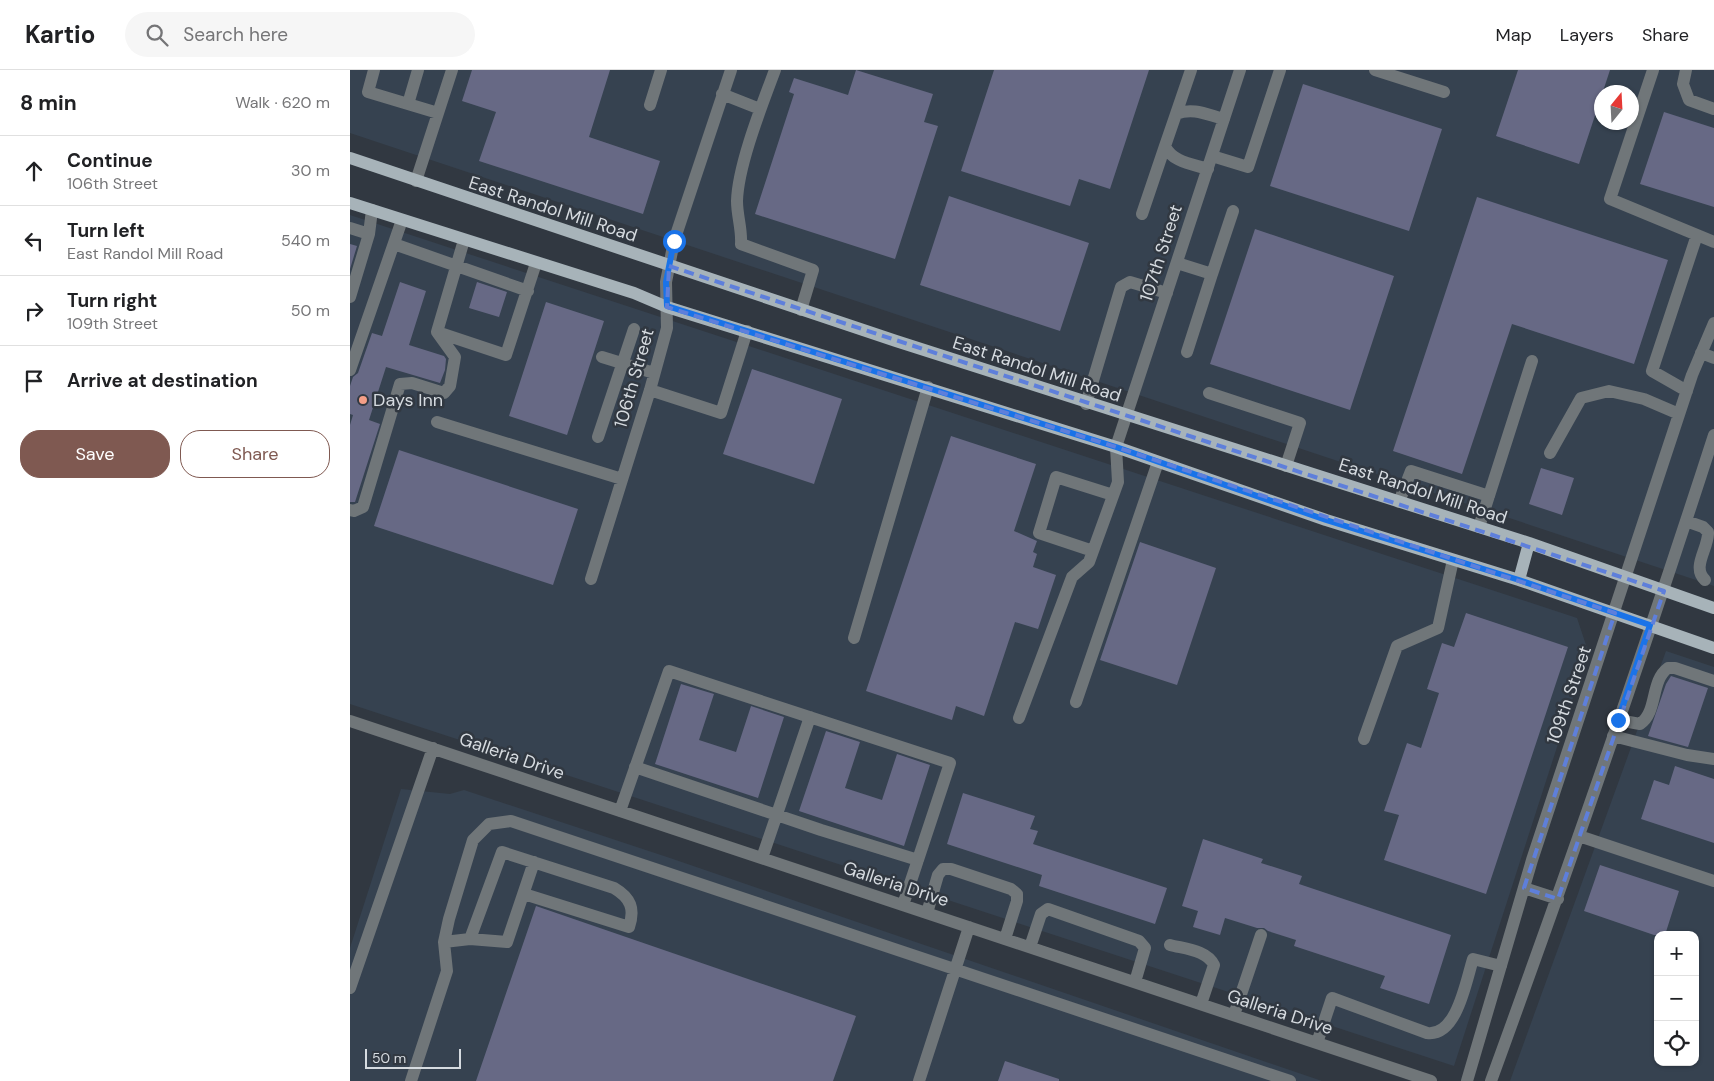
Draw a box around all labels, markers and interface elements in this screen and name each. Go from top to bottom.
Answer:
search box [125,12,475,57]
text: Kartio [25,19,95,50]
icon: search [143,21,171,49]
text: Search here [183,22,288,47]
text: Map [1496,23,1532,47]
text: Layers [1560,23,1614,47]
text: Share [1642,23,1689,47]
north arrow [1594,85,1639,130]
text: 8 min [20,89,77,117]
text: Walk · 620 m [235,92,330,113]
text: Continue [67,148,153,173]
icon: ahead [20,157,48,185]
text: 30 m [291,160,330,181]
street label: East Randol Mill Road [466,170,640,248]
text: 106th Street [67,173,158,194]
street label: 107th Street [1134,202,1188,304]
text: Turn left [67,218,145,243]
icon: left [20,227,48,255]
text: 540 m [281,230,330,251]
route start [663,230,686,253]
text: East Randol Mill Road [67,243,223,264]
text: Turn right [67,288,157,313]
icon: right [20,297,48,325]
text: 50 m [291,300,330,321]
text: 109th Street [67,313,158,334]
street label: 106th Street [608,325,660,431]
street label: East Randol Mill Road [950,330,1124,408]
icon: arrive [20,367,48,395]
text: Arrive at destination [67,368,258,393]
place label: Days Inn [373,388,443,412]
marker: Days Inn [357,394,369,406]
button: Save [20,430,170,478]
button: Share [180,430,330,478]
street label: East Randol Mill Road [1336,452,1510,530]
street label: 109th Street [1541,643,1597,747]
route end [1607,709,1630,732]
street label: Galleria Drive [456,727,568,785]
street label: Galleria Drive [840,856,952,912]
map controls [1654,931,1699,1066]
button: + [1654,931,1699,976]
button: − [1654,976,1699,1021]
street label: Galleria Drive [1224,984,1336,1040]
button: locate [1654,1021,1699,1066]
scale bar [365,1046,461,1069]
text: 50 m [372,1049,406,1067]

